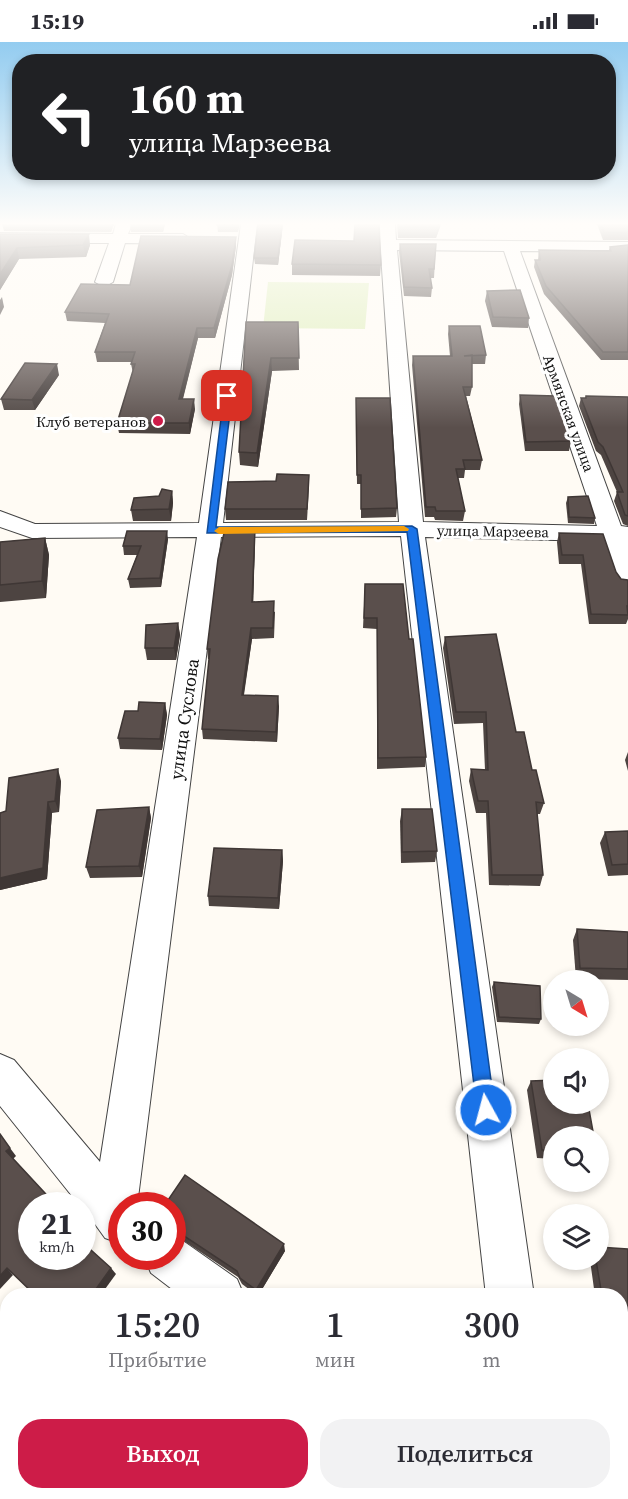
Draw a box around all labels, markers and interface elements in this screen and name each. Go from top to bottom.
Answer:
text: 15:19 [30,6,84,36]
text: 160 m [129,69,244,127]
icon: left [30,78,108,156]
text: улица Марзеева [129,124,331,161]
street label: Армянская улица [538,351,600,475]
pin [201,370,252,421]
icon: arrive [210,379,243,412]
place label: Клуб ветеранов [36,411,146,432]
marker: Клуб ветеранов [151,414,165,428]
street label: улица Марзеева [437,520,550,542]
street label: улица Суслова [163,656,205,781]
north arrow [543,970,609,1036]
map controls [543,970,609,1270]
button: sound [543,1048,609,1114]
position arrow [454,1078,518,1142]
button: search [543,1126,609,1192]
speed limit sign: 30 [108,1192,186,1270]
text: 21 [41,1203,73,1244]
button: layers [543,1204,609,1270]
text: km/h [39,1236,75,1257]
text: 15:20 [115,1300,200,1349]
text: 1 [326,1300,344,1349]
text: 300 [464,1300,520,1349]
text: Прибытие [108,1346,207,1374]
text: мин [315,1346,355,1374]
text: m [483,1346,501,1374]
button: Выход [18,1419,308,1488]
button: Поделиться [320,1419,610,1488]

